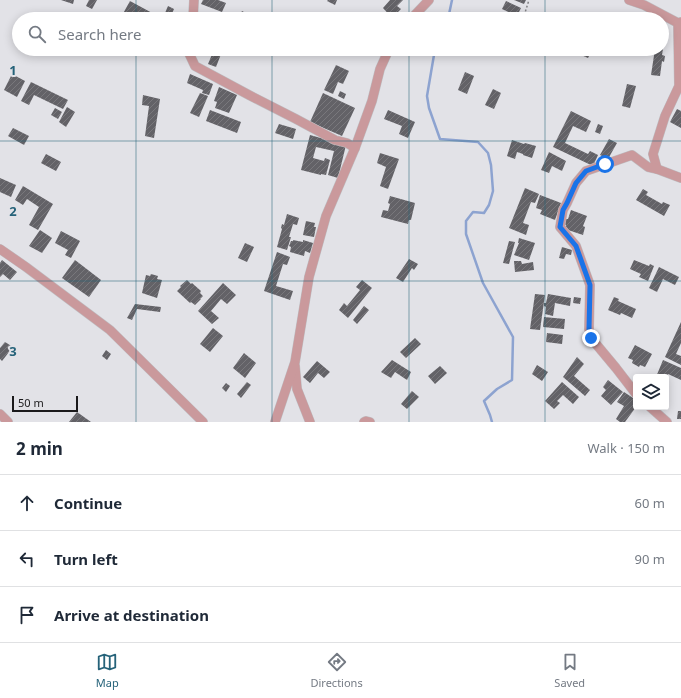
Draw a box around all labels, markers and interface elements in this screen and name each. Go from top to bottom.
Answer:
search box [12,12,669,56]
icon: search [26,23,48,45]
text: Search here [58,24,141,44]
text: 1 [9,61,17,79]
route start [596,155,614,173]
text: 2 [9,202,17,220]
route end [582,329,600,347]
text: 3 [9,342,17,360]
map controls [633,374,669,410]
button: layers [633,374,669,410]
scale bar [12,394,78,413]
text: 50 m [18,395,44,410]
text: 2 min [16,437,63,460]
text: Walk · 150 m [587,439,665,457]
icon: ahead [16,492,38,514]
text: Continue [54,493,122,513]
text: 60 m [635,494,665,512]
icon: left [16,548,38,570]
text: Turn left [54,549,118,569]
text: 90 m [635,550,665,568]
icon: arrive [16,604,38,626]
text: Arrive at destination [54,605,209,625]
tab: Map [96,651,119,690]
tab: Directions [310,651,363,690]
tab: Saved [554,651,585,690]

